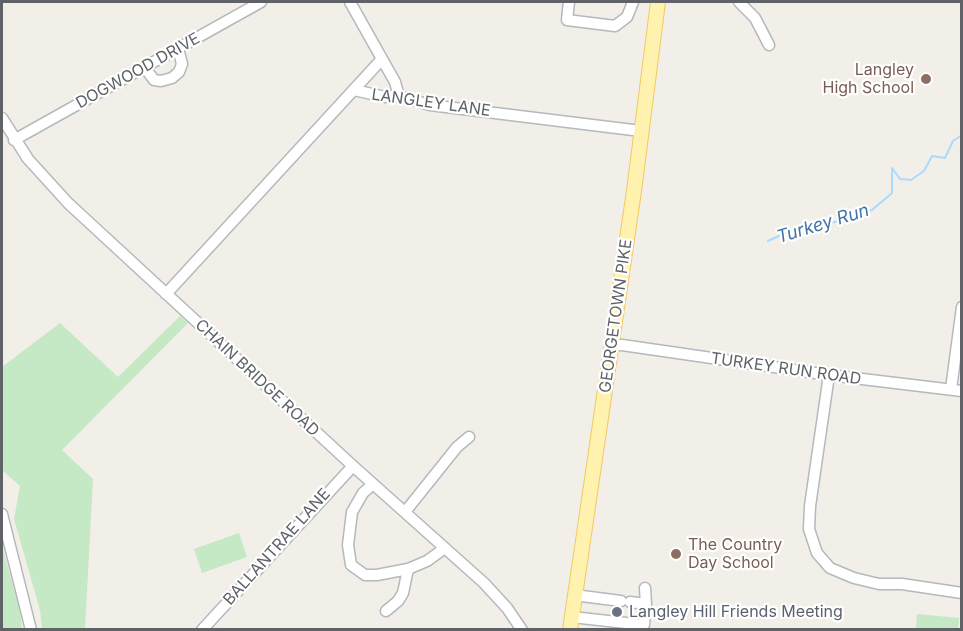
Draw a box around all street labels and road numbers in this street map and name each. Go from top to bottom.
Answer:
street label: DOGWOOD DRIVE [73,29,203,113]
street label: LANGLEY LANE [370,85,492,121]
street label: GEORGETOWN PIKE [596,238,636,394]
street label: CHAIN BRIDGE ROAD [191,315,323,441]
street label: TURKEY RUN ROAD [710,349,862,389]
street label: BALLANTRAE LANE [220,485,334,609]

